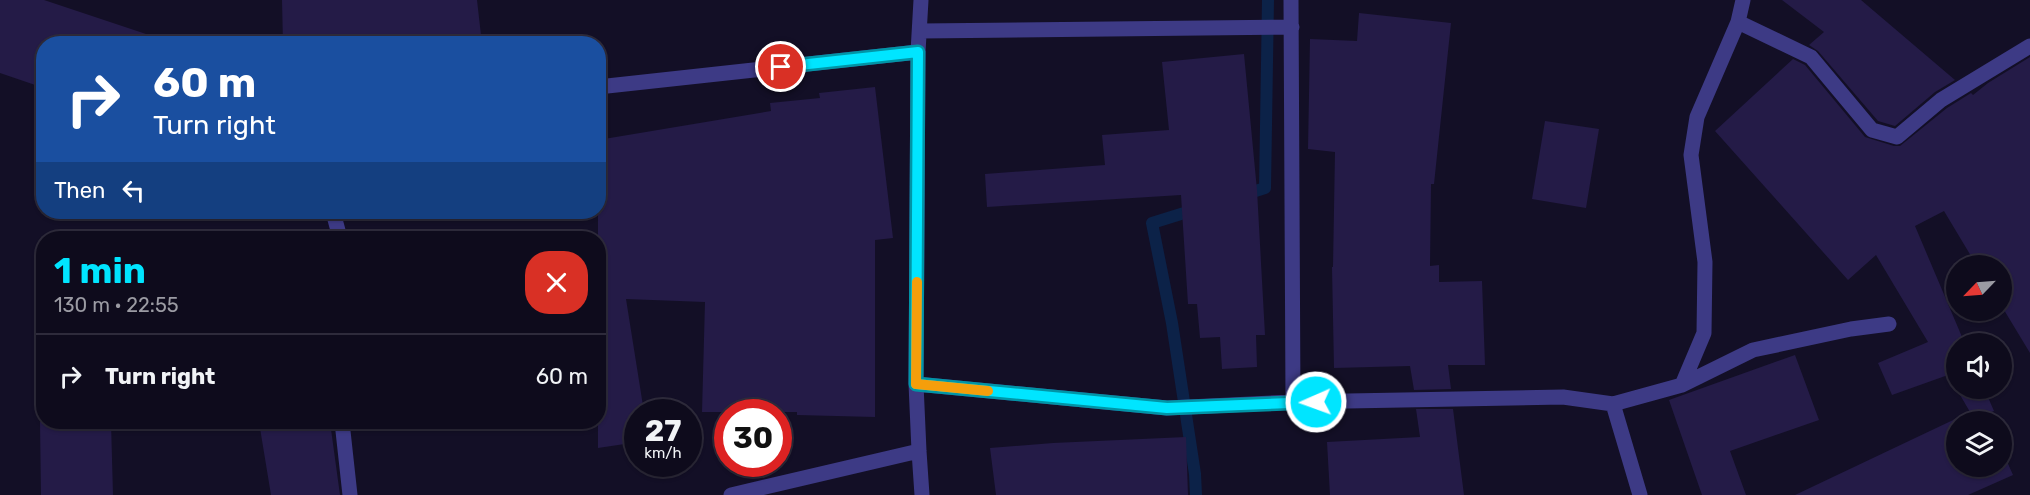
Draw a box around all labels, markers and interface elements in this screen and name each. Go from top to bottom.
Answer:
pin [755,41,806,92]
icon: arrive [764,50,797,83]
text: 60 m [153,58,256,108]
icon: right [54,60,132,138]
text: Turn right [153,109,276,141]
icon: left [117,174,150,207]
text: Then [54,177,105,204]
text: 1 min [54,249,146,292]
button: close [525,251,588,314]
north arrow [1946,255,2012,321]
map controls [1946,255,2012,477]
text: 130 m · 22:55 [54,293,179,317]
button: sound [1946,333,2012,399]
icon: right [54,360,87,393]
text: Turn right [105,363,215,390]
text: 60 m [536,363,588,390]
position arrow [1284,370,1348,434]
speed limit sign: 30 [714,399,792,477]
button: layers [1946,411,2012,477]
text: 27 [645,413,681,449]
text: km/h [644,444,682,462]

